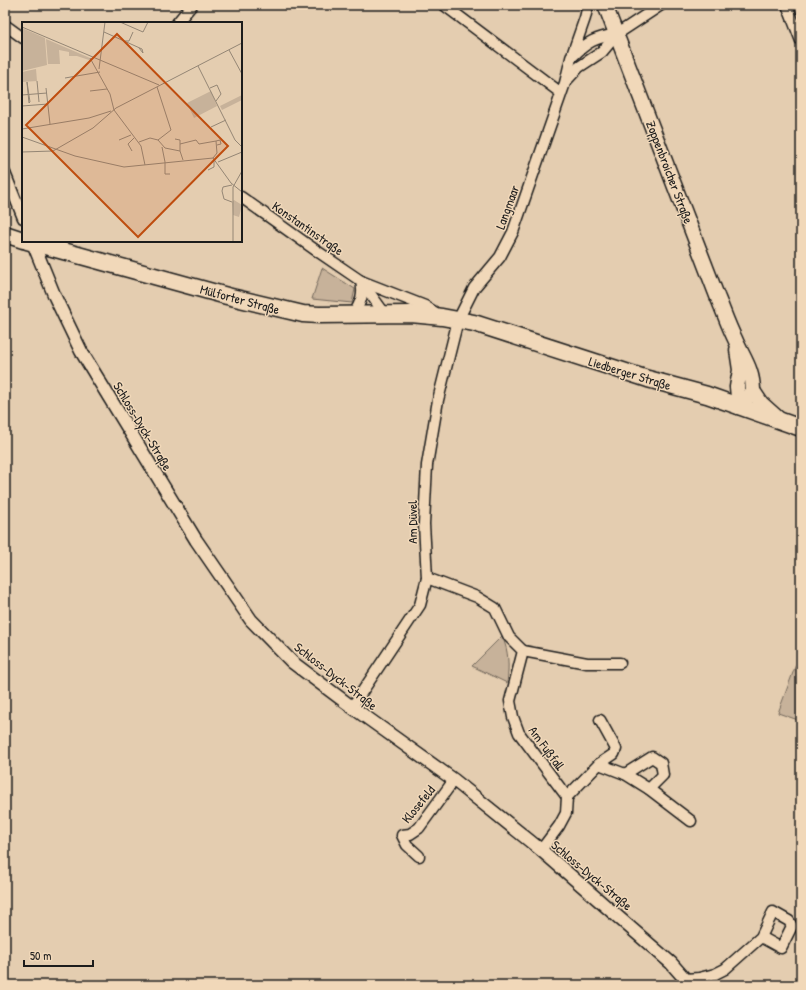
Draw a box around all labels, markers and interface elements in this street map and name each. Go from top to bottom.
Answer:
inset map [22,22,242,242]
street label: Zoppenbroicher Straße [642,118,698,226]
street label: Langmaar [491,182,523,232]
street label: Konstantinstraße [269,197,347,259]
street label: Mülforter Straße [198,280,282,318]
street label: Liedberger Straße [587,352,673,394]
street label: Schloss-Dyck-Straße [109,378,177,474]
street label: Am Düvel [403,500,421,544]
street label: Schloss-Dyck-Straße [291,638,381,714]
street label: Am Fußfall [525,722,569,774]
street label: Klosefeld [397,781,439,827]
street label: Schloss-Dyck-Straße [548,836,636,914]
scale bar [24,942,93,968]
text: 50 m [30,947,51,964]

